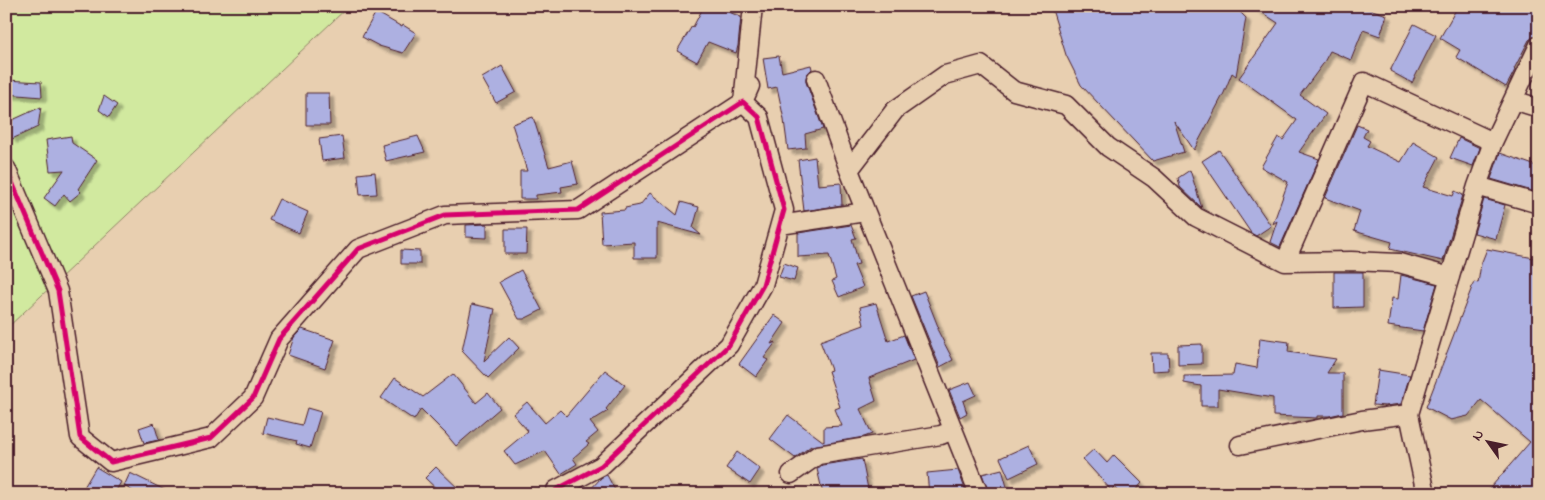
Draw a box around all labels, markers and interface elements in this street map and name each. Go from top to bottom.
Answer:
north arrow [1462,418,1512,468]
text: N [1467,426,1490,445]

